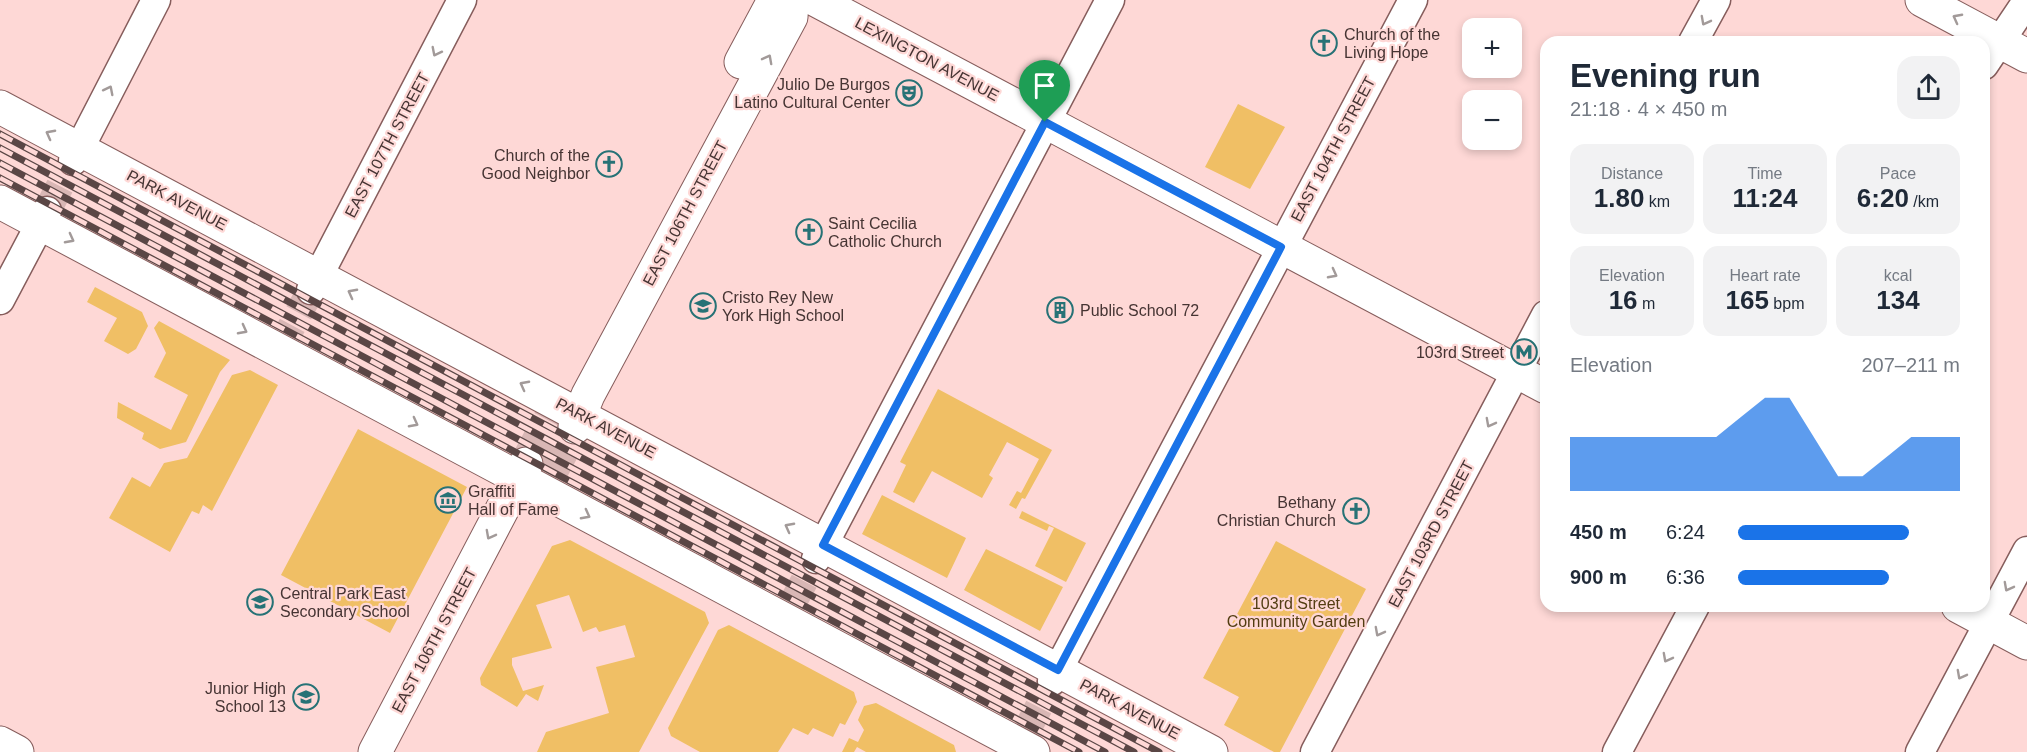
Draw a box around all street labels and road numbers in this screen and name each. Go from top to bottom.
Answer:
street label: LEXINGTON AVENUE [852,14,1002,104]
street label: EAST 107TH STREET [342,69,433,220]
street label: EAST 104TH STREET [1288,73,1379,224]
street label: EAST 106TH STREET [640,137,731,288]
street label: PARK AVENUE [124,167,230,233]
street label: PARK AVENUE [553,395,659,461]
street label: EAST 103RD STREET [1385,458,1477,610]
street label: EAST 106TH STREET [389,564,480,715]
street label: PARK AVENUE [1077,676,1183,742]

